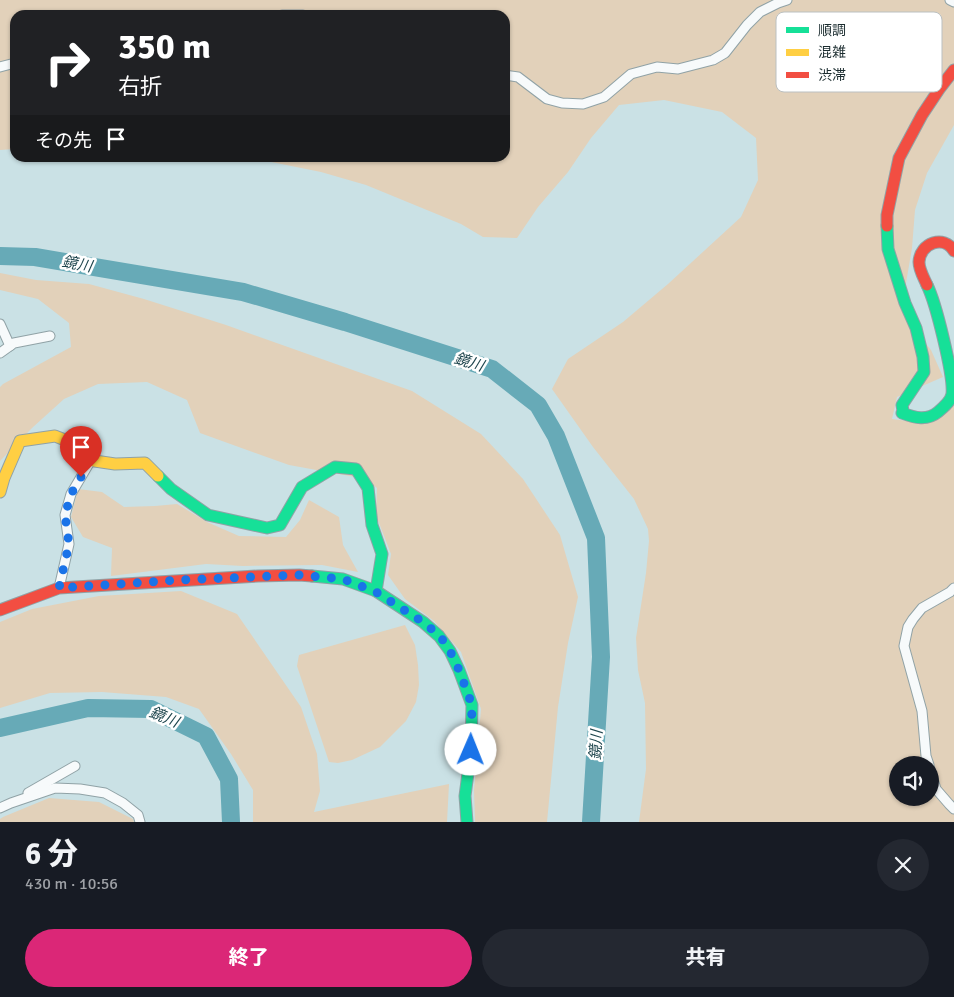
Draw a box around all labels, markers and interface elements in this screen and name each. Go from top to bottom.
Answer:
legend [776,12,942,92]
text: 順調 [818,22,846,39]
text: 350 m [118,25,211,68]
icon: right [35,30,100,95]
text: 混雑 [818,44,846,61]
text: 渋滞 [818,67,846,84]
text: 右折 [118,73,162,100]
icon: arrive [102,125,130,153]
text: その先 [35,129,92,153]
water label: 鏡川 [61,253,95,276]
water label: 鏡川 [452,349,488,376]
pin [60,426,102,477]
icon: arrive [67,433,95,461]
water label: 鏡川 [147,703,183,732]
position arrow [444,723,496,775]
water label: 鏡川 [586,728,606,760]
map controls [889,756,939,806]
button: sound [889,756,939,806]
text: 6 分 [25,836,78,873]
button: close [877,839,929,891]
text: 430 m · 10:56 [25,874,118,894]
button: 終了 [25,929,472,987]
button: 共有 [482,929,929,987]

